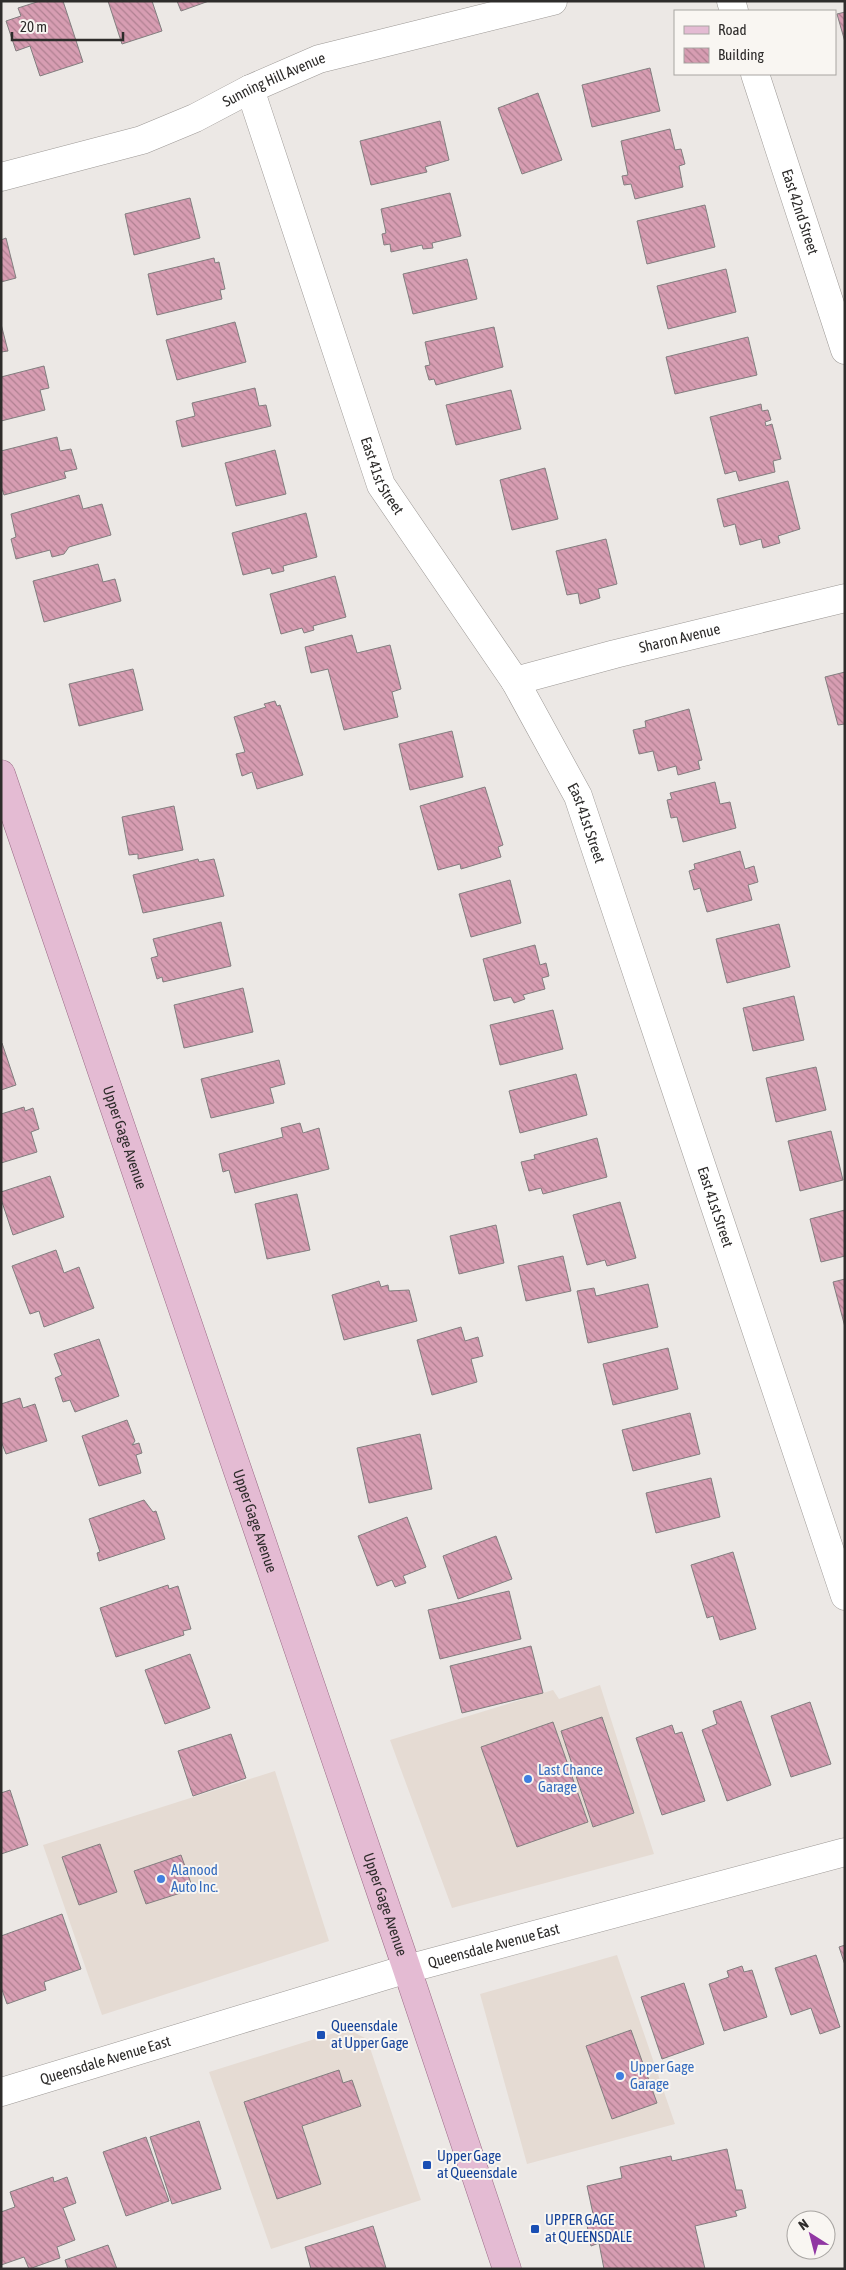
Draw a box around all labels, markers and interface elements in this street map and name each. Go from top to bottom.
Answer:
scale bar [12,10,124,42]
legend [674,10,836,75]
text: 20 m [20,18,47,35]
text: Road [718,21,747,38]
text: Building [718,46,764,63]
street label: Sunning Hill Avenue [219,49,327,110]
street label: East 42nd Street [779,167,822,256]
street label: East 41st Street [358,435,408,517]
street label: Sharon Avenue [637,620,722,656]
street label: East 41st Street [564,780,609,865]
street label: Upper Gage Avenue [100,1084,150,1191]
street label: East 41st Street [694,1164,737,1249]
street label: Upper Gage Avenue [230,1467,281,1575]
place label: Last Chance Garage [538,1761,603,1795]
marker: Last Chance Garage [522,1773,534,1785]
street label: Upper Gage Avenue [360,1851,411,1958]
place label: Alanood Auto Inc. [171,1861,219,1895]
marker: Alanood Auto Inc. [155,1873,167,1885]
street label: Queensdale Avenue East [426,1920,561,1971]
place label: Queensdale at Upper Gage [331,2017,409,2051]
marker: Queensdale at Upper Gage [315,2029,327,2041]
street label: Queensdale Avenue East [38,2032,173,2088]
place label: Upper Gage Garage [630,2058,694,2092]
marker: Upper Gage Garage [614,2070,626,2082]
place label: Upper Gage at Queensdale [437,2147,517,2181]
marker: Upper Gage at Queensdale [421,2159,433,2171]
north arrow [786,2210,836,2260]
place label: UPPER GAGE at QUEENSDALE [545,2211,632,2245]
text: N [795,2216,811,2233]
marker: UPPER GAGE at QUEENSDALE [529,2223,541,2235]

